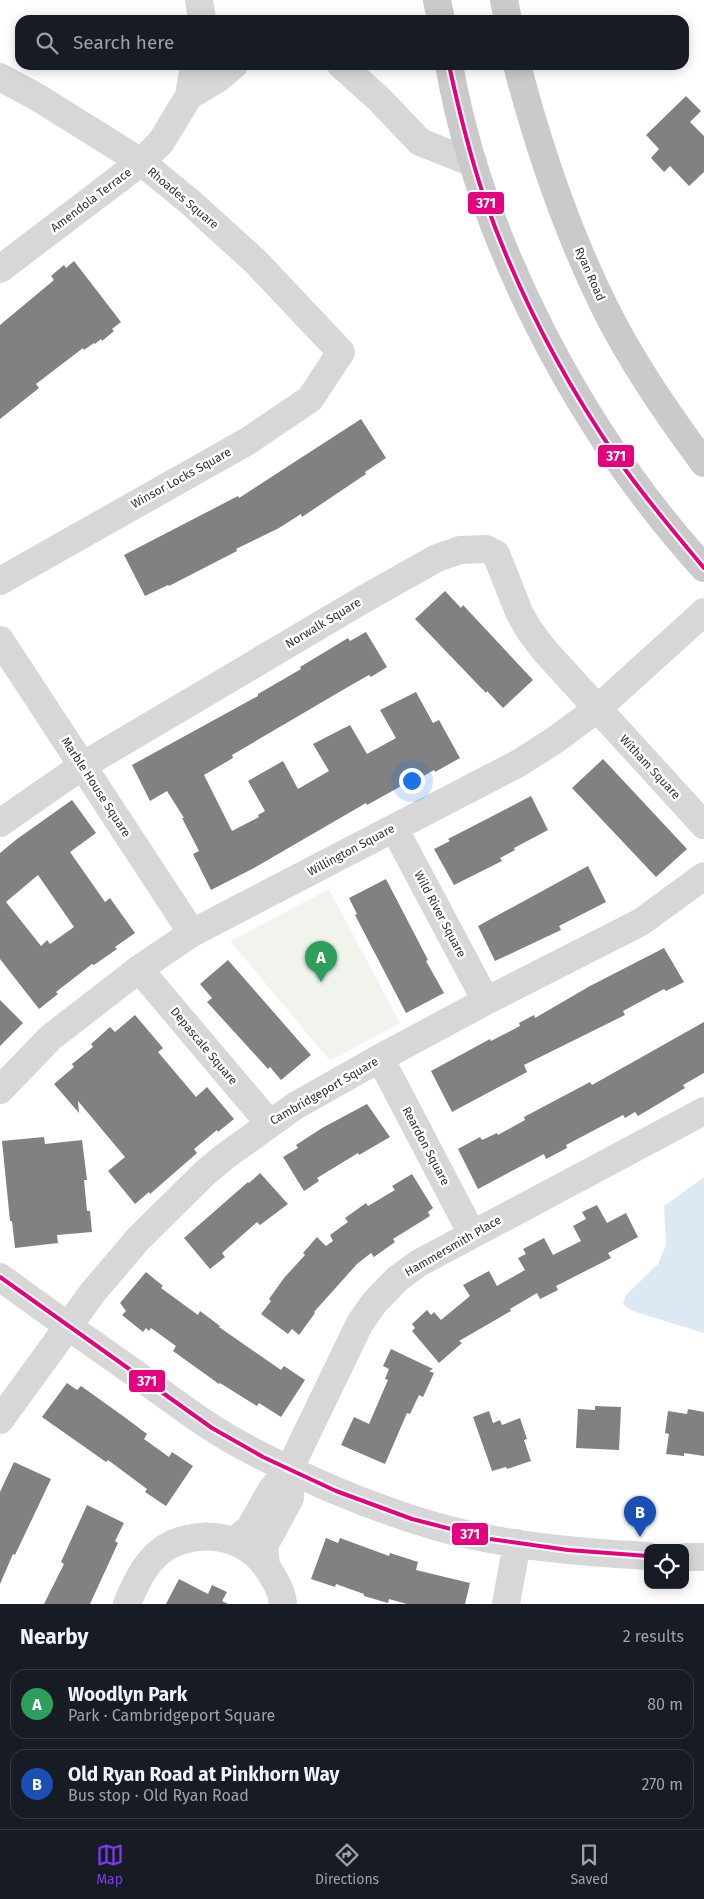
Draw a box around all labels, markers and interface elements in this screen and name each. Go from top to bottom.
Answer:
search box [15,15,689,70]
icon: search [33,29,61,57]
text: Search here [73,31,174,54]
street label: Rhoades Square [145,164,221,232]
street label: Amendola Terrace [48,165,134,235]
line badge: 371 [467,191,505,215]
text: 371 [475,195,496,212]
street label: Ryan Road [572,245,608,303]
line badge: 371 [597,444,635,468]
street label: Winsor Locks Square [129,445,233,511]
text: 371 [605,448,626,465]
street label: Norwalk Square [283,595,363,651]
street label: Witham Square [617,732,683,802]
street label: Marble House Square [58,734,134,840]
your location [399,768,425,794]
street label: Willington Square [305,821,397,879]
street label: Wild River Square [411,868,469,960]
pin: A [305,941,337,982]
street label: Depascale Square [168,1005,240,1087]
street label: Cambridgeport Square [267,1054,381,1128]
street label: Reardon Square [399,1104,453,1188]
street label: Hammersmith Place [402,1213,504,1279]
line badge: 371 [128,1369,166,1393]
text: 371 [136,1373,157,1390]
pin: B [624,1496,656,1537]
line badge: 371 [451,1522,489,1546]
text: 371 [459,1526,480,1543]
map controls [644,1544,689,1589]
button: locate [644,1544,689,1589]
text: Nearby [20,1624,88,1650]
text: 2 results [623,1627,684,1646]
text: Woodlyn Park [68,1683,187,1706]
text: A [32,1695,42,1714]
text: 80 m [647,1695,683,1714]
text: Park · Cambridgeport Square [68,1706,275,1725]
text: Old Ryan Road at Pinkhorn Way [68,1763,339,1786]
text: B [32,1775,42,1794]
text: 270 m [641,1775,683,1794]
text: Bus stop · Old Ryan Road [68,1786,249,1805]
tab: Map [96,1841,124,1888]
tab: Directions [315,1841,379,1888]
tab: Saved [570,1841,608,1888]

